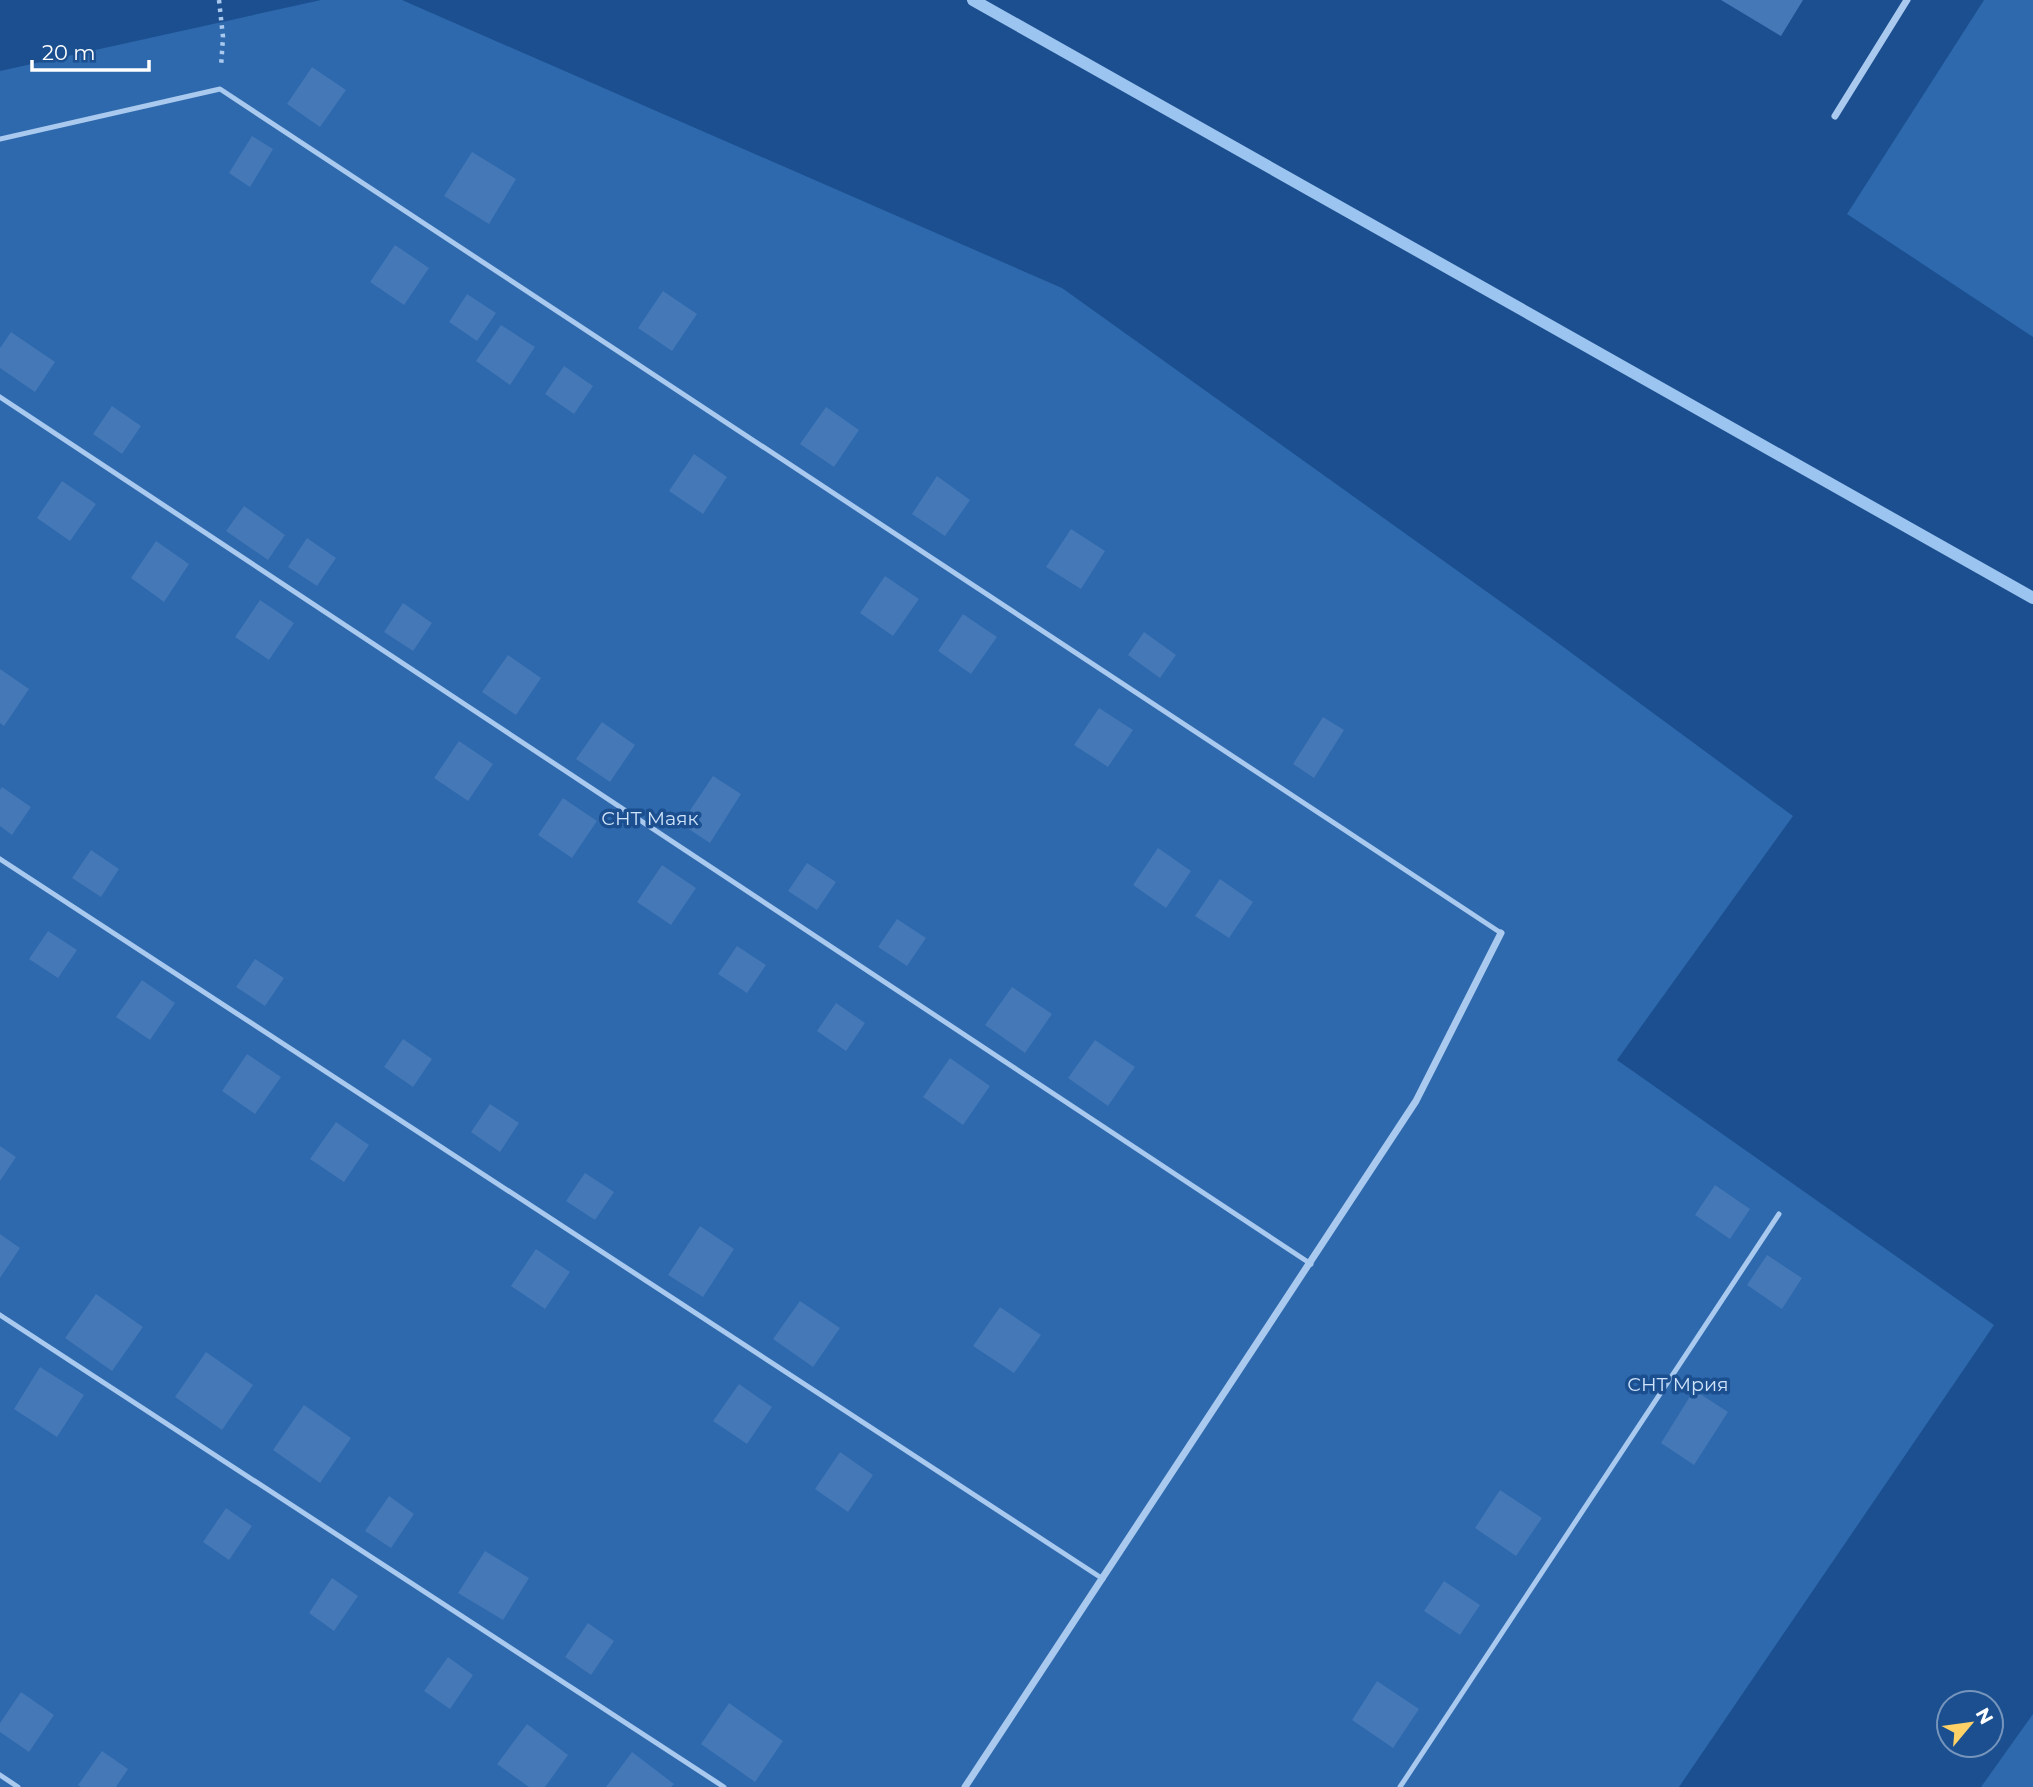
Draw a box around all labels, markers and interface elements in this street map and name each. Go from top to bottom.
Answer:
scale bar [32,28,149,72]
text: 20 m [42,40,96,65]
park label: СНТ Маяк [601,807,699,830]
park label: СНТ Мрия [1627,1373,1729,1396]
north arrow [1935,1689,2005,1759]
text: N [1971,1704,1998,1728]

